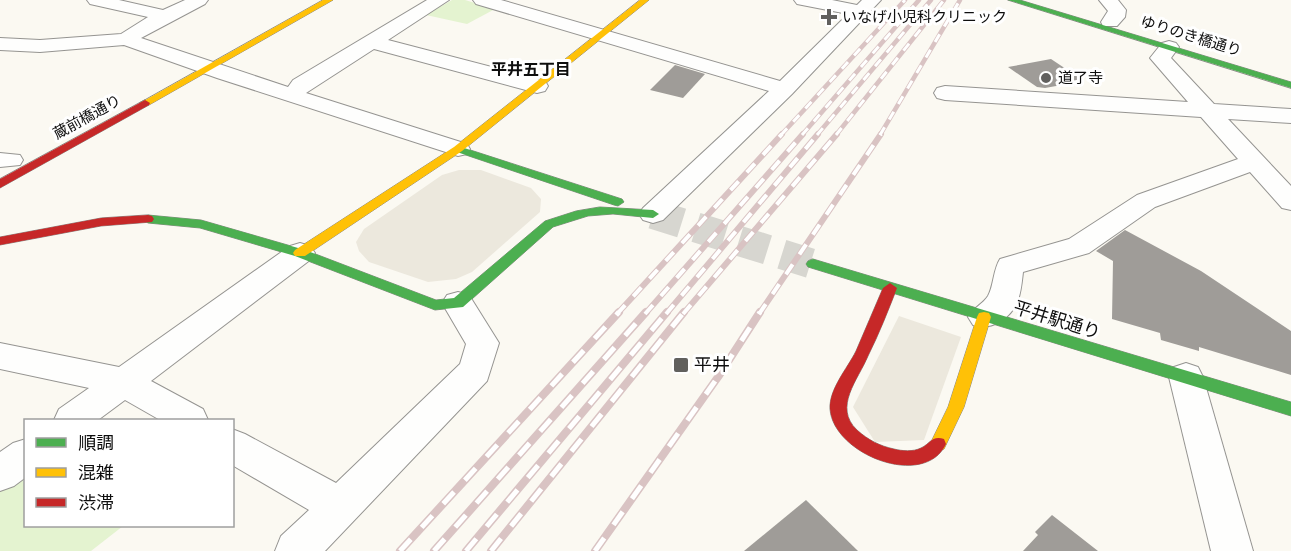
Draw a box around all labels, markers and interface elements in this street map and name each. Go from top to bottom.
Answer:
marker: いなげ小児科クリニック [820,8,838,26]
place label: いなげ小児科クリニック [842,8,1007,26]
street label: ゆりのき橋通り [1138,12,1244,60]
district label: 平井五丁目 [491,60,571,79]
place label: 道了寺 [1058,69,1103,87]
marker: 道了寺 [1039,71,1053,85]
street label: 蔵前橋通り [50,91,124,143]
street label: 平井駅通り [1011,296,1103,344]
place label: 平井 [694,354,730,376]
marker: 平井 [672,356,690,374]
legend [24,419,234,527]
text: 順調 [78,432,114,454]
text: 混雑 [78,462,114,484]
text: 渋滞 [78,492,114,514]

